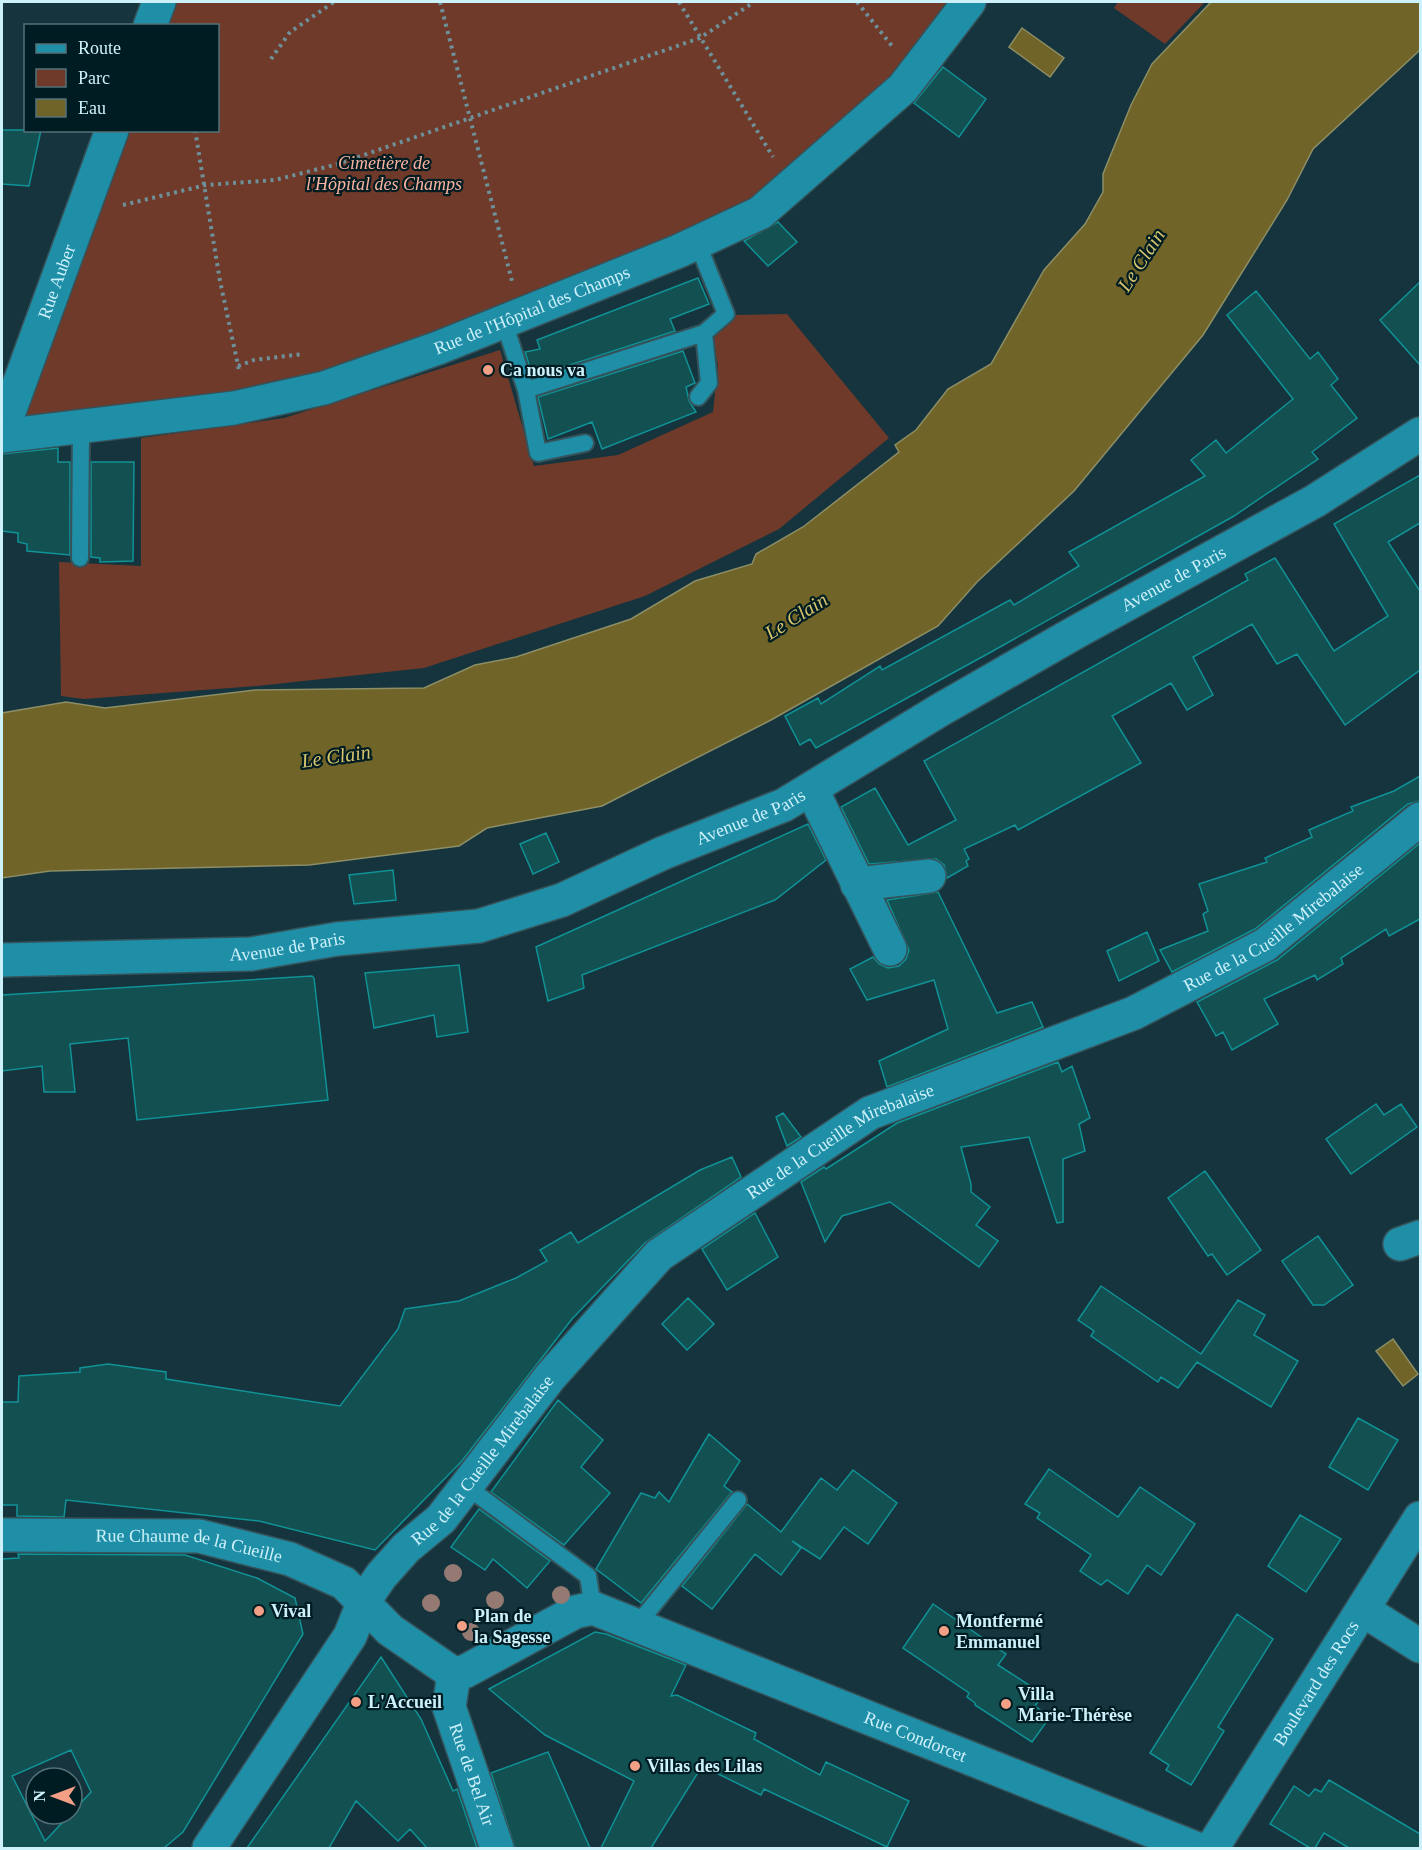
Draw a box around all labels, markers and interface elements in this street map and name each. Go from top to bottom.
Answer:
legend [24,24,219,132]
text: Route [78,38,121,58]
text: Parc [78,68,110,88]
text: Eau [78,98,106,118]
park label: Cimetière de l'Hôpital des Champs [306,153,462,194]
water label: Le Clain [1112,225,1169,296]
street label: Rue Auber [34,242,79,322]
street label: Rue de l'Hôpital des Champs [431,262,633,359]
place label: Ca nous va [500,360,585,380]
marker: Ca nous va [481,363,495,377]
street label: Avenue de Paris [1117,542,1229,615]
water label: Le Clain [760,588,831,644]
water label: Le Clain [299,740,372,772]
street label: Avenue de Paris [693,785,809,849]
street label: Rue de la Cueille Mirebalaise [1180,859,1367,996]
street label: Avenue de Paris [229,928,346,965]
street label: Rue de la Cueille Mirebalaise [743,1080,937,1203]
street label: Rue de la Cueille Mirebalaise [407,1371,558,1549]
street label: Rue Chaume de la Cueille [95,1525,284,1567]
place label: Vival [271,1601,311,1621]
marker: Vival [252,1604,266,1618]
place label: Plan de la Sagesse [474,1606,551,1647]
place label: Montfermé Emmanuel [956,1611,1043,1652]
street label: Boulevard des Rocs [1269,1617,1363,1749]
marker: Plan de la Sagesse [455,1619,469,1633]
marker: Montfermé Emmanuel [937,1624,951,1638]
place label: Villa Marie-Thérèse [1018,1684,1132,1725]
place label: L'Accueil [368,1692,442,1712]
marker: L'Accueil [349,1695,363,1709]
marker: Villa Marie-Thérèse [999,1697,1013,1711]
street label: Rue Condorcet [861,1707,970,1766]
street label: Rue de Bel Air [445,1720,499,1829]
place label: Villas des Lilas [647,1756,762,1776]
marker: Villas des Lilas [628,1759,642,1773]
north arrow [24,1766,84,1826]
text: N [31,1790,48,1802]

